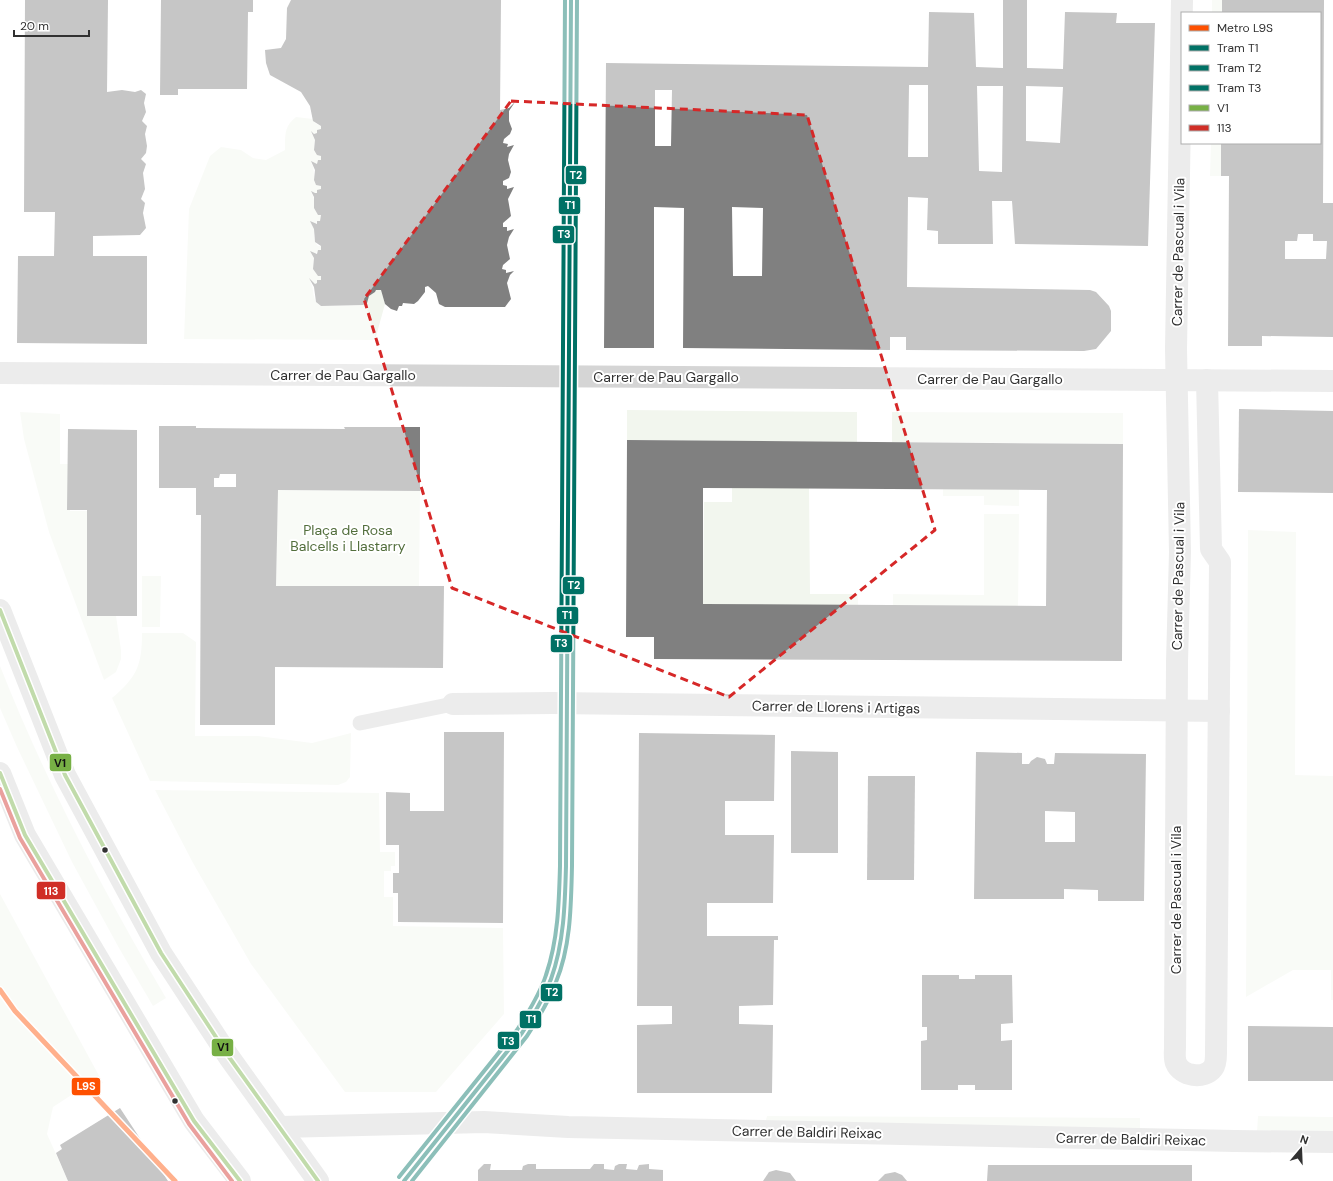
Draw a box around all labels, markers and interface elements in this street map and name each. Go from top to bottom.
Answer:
scale bar [14,12,89,38]
legend [1181,12,1321,144]
text: 20 m [20,18,49,34]
text: Metro L9S [1217,20,1273,36]
text: Tram T1 [1217,40,1258,56]
text: Tram T2 [1217,60,1261,76]
text: Tram T3 [1217,80,1261,96]
text: V1 [1217,100,1229,116]
text: 113 [1217,120,1232,136]
line badge: T2 [565,165,587,185]
text: T2 [570,168,582,182]
street label: Carrer de Pascual i Vila [1168,178,1188,326]
line badge: T1 [558,196,581,215]
text: T1 [565,198,575,212]
line badge: T3 [552,225,575,244]
text: T3 [557,227,571,241]
street label: Carrer de Pau Gargallo [270,366,416,384]
street label: Carrer de Pau Gargallo [593,368,739,386]
street label: Carrer de Pau Gargallo [917,370,1063,388]
street label: Carrer de Pascual i Vila [1168,502,1188,650]
park label: Plaça de Rosa Balcells i Llastarry [290,521,406,555]
line badge: T2 [562,576,585,595]
text: T2 [568,578,580,592]
line badge: T1 [556,606,579,625]
text: T1 [562,608,572,622]
line badge: T3 [550,634,573,653]
text: T3 [554,636,568,650]
street label: Carrer de Llorens i Artigas [752,697,920,717]
line badge: V1 [49,753,72,772]
text: V1 [54,756,66,770]
street label: Carrer de Pascual i Vila [1167,826,1185,974]
unlabelled marker [100,845,110,855]
line badge: 113 [36,881,66,900]
text: 113 [44,884,58,898]
line badge: T2 [540,983,563,1002]
text: T2 [546,985,558,999]
line badge: T1 [519,1010,542,1029]
text: T1 [526,1012,536,1026]
line badge: T3 [497,1031,520,1050]
text: T3 [501,1034,515,1048]
line badge: V1 [211,1038,234,1057]
text: V1 [217,1040,229,1054]
line badge: L9S [71,1077,101,1096]
text: L9S [76,1079,96,1093]
unlabelled marker [170,1096,180,1106]
street label: Carrer de Baldiri Reixac [732,1122,882,1142]
street label: Carrer de Baldiri Reixac [1056,1129,1206,1149]
north arrow [1281,1129,1321,1169]
text: N [1298,1132,1310,1147]

